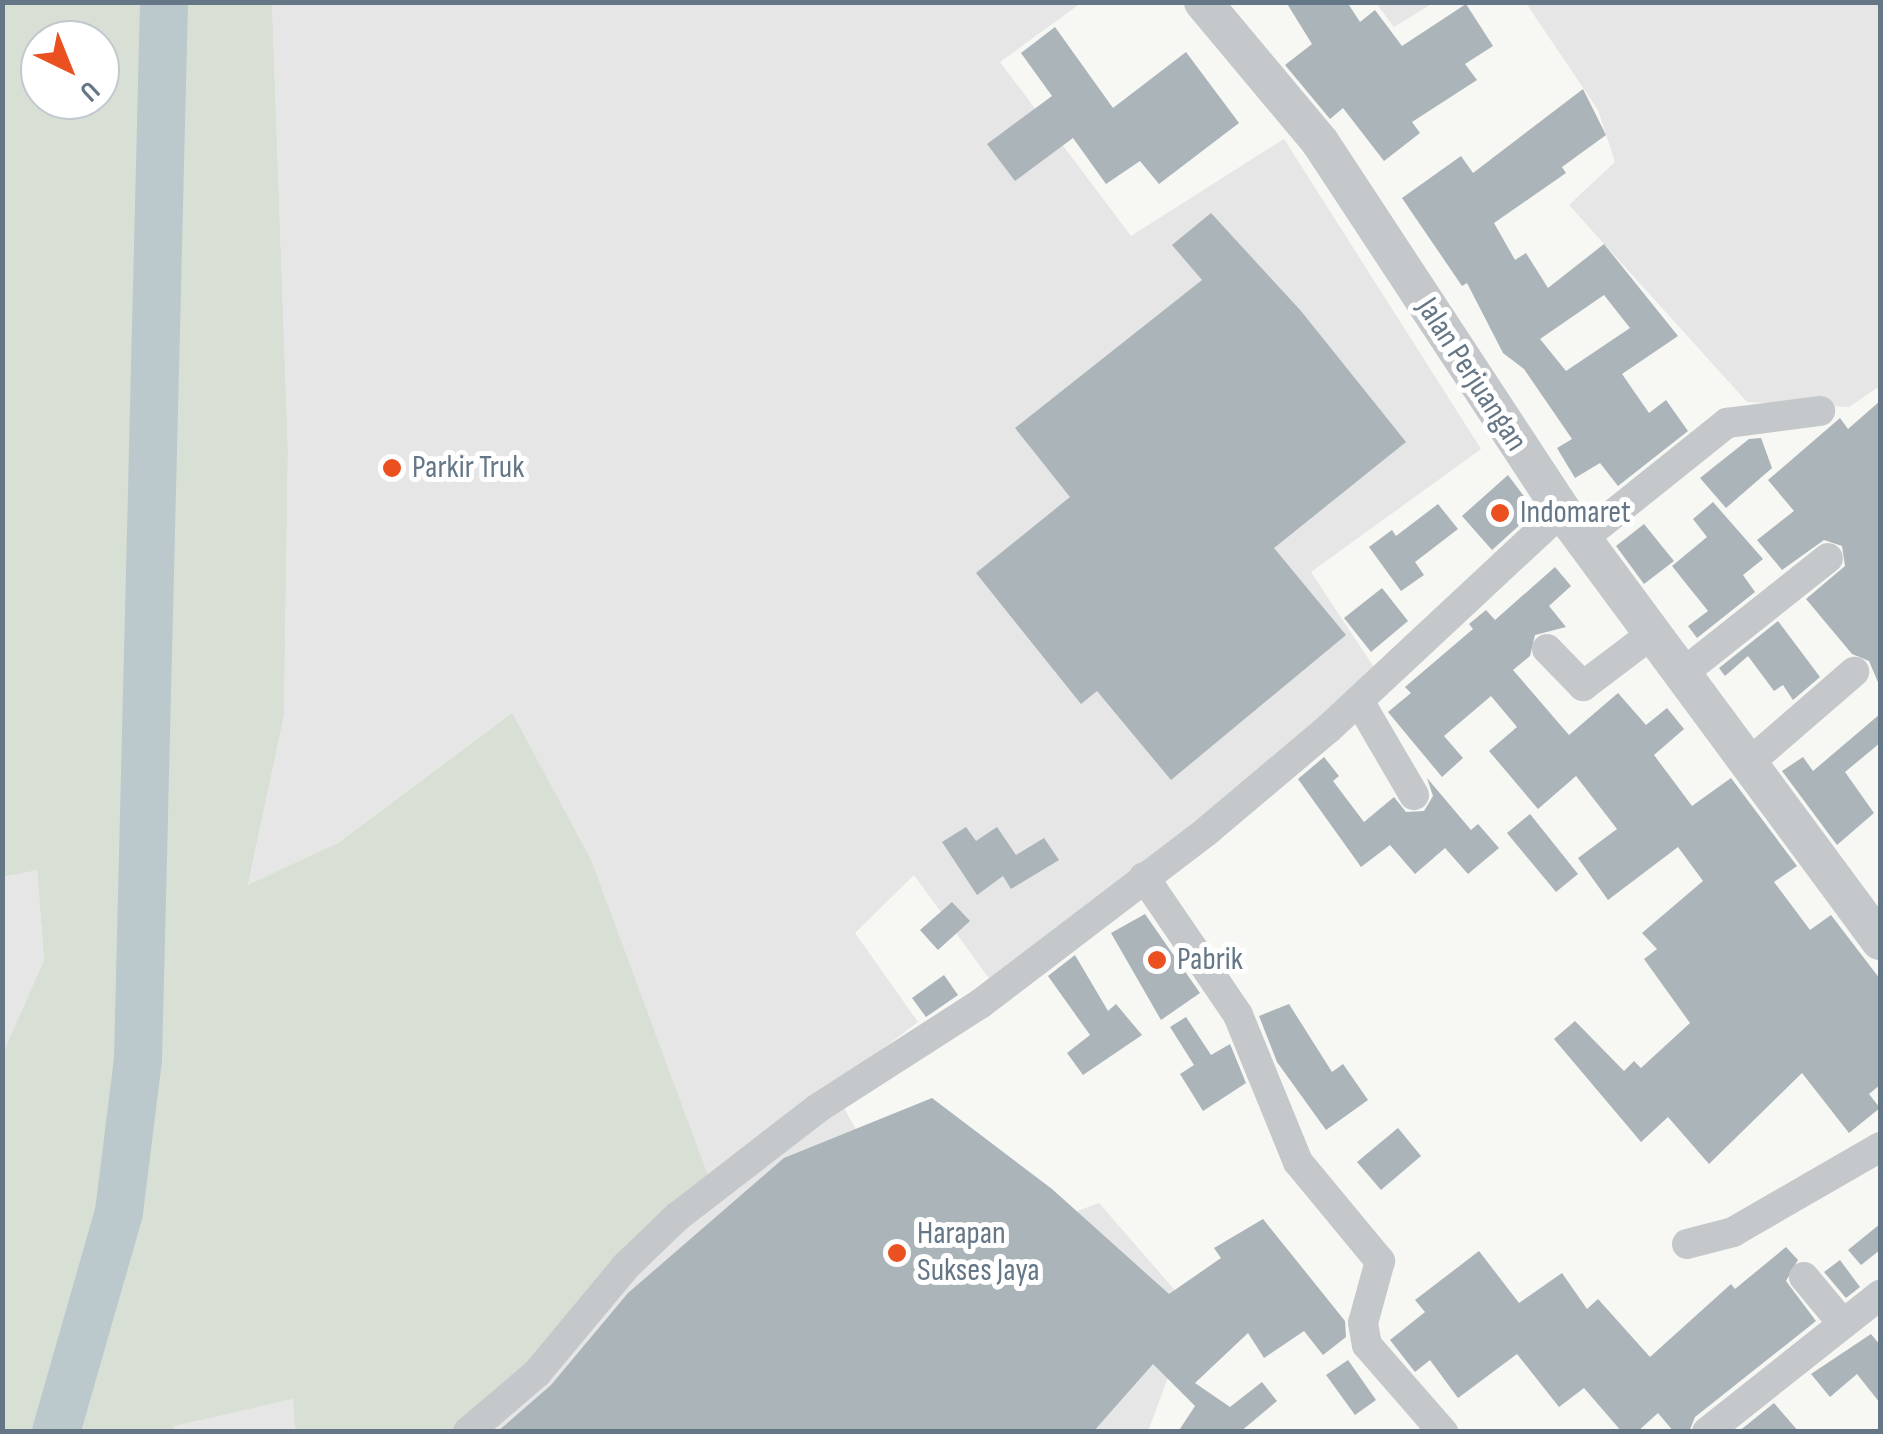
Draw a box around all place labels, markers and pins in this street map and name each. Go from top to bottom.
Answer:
place label: Parkir Truk [412,449,524,487]
marker: Parkir Truk [381,457,403,479]
place label: Indomaret [1520,494,1631,532]
marker: Indomaret [1489,502,1511,524]
place label: Pabrik [1177,941,1243,979]
marker: Pabrik [1146,949,1168,971]
place label: Harapan Sukses Jaya [917,1216,1040,1291]
marker: Harapan Sukses Jaya [886,1242,908,1264]

